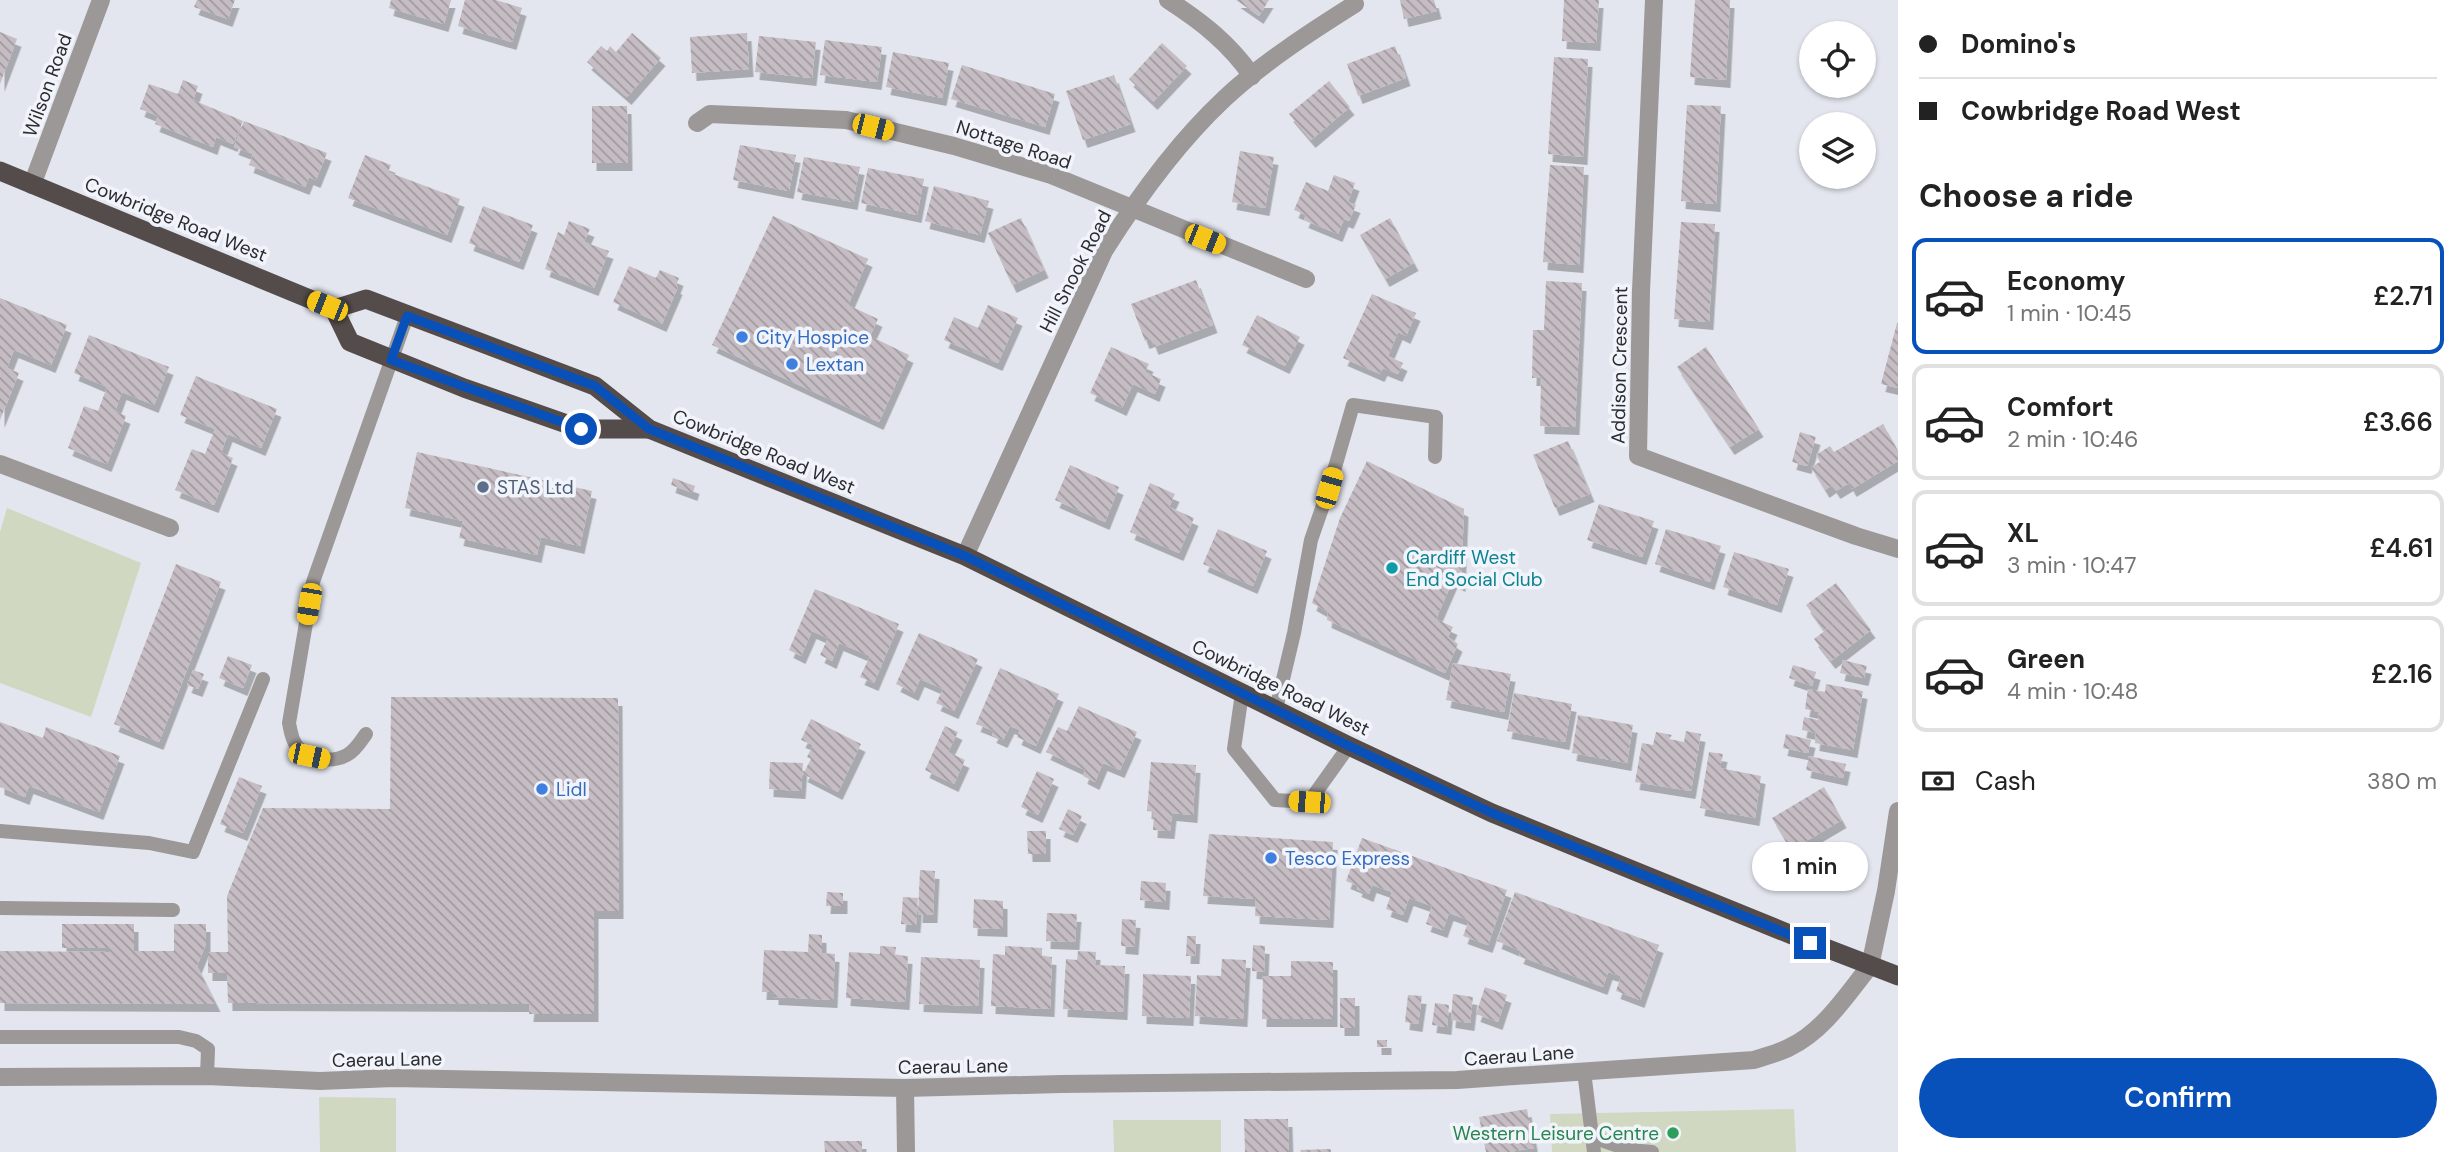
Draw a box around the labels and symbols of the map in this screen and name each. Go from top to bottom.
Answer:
street label: Wilson Road [17,30,78,140]
car [851,112,896,142]
street label: Nottage Road [953,114,1075,175]
street label: Cowbridge Road West [81,171,271,267]
street label: Hill Snook Road [1034,206,1117,337]
car [1182,221,1229,257]
street label: Addison Crescent [1606,286,1633,444]
car [304,288,351,324]
place label: City Hospice [756,325,869,350]
marker: City Hospice [734,329,750,345]
place label: Lextan [806,352,864,377]
marker: Lextan [784,356,800,372]
street label: Cowbridge Road West [669,403,859,499]
route start [565,413,597,445]
car [1314,465,1345,511]
place label: STAS Ltd [497,475,574,500]
marker: STAS Ltd [475,479,491,495]
place label: Cardiff West End Social Club [1406,545,1543,592]
marker: Cardiff West End Social Club [1384,560,1400,576]
car [296,581,323,627]
street label: Cowbridge Road West [1188,634,1374,741]
car [287,741,332,771]
place label: Lidl [556,777,587,802]
marker: Lidl [534,781,550,797]
car [1288,790,1331,814]
callout: 1 min [1752,842,1868,890]
place label: Tesco Express [1285,846,1410,871]
marker: Tesco Express [1263,850,1279,866]
route end [1794,927,1826,959]
street label: Caerau Lane [1463,1039,1575,1072]
street label: Caerau Lane [332,1046,442,1073]
street label: Caerau Lane [898,1053,1008,1080]
place label: Western Leisure Centre [1453,1121,1659,1146]
marker: Western Leisure Centre [1665,1125,1681,1141]

